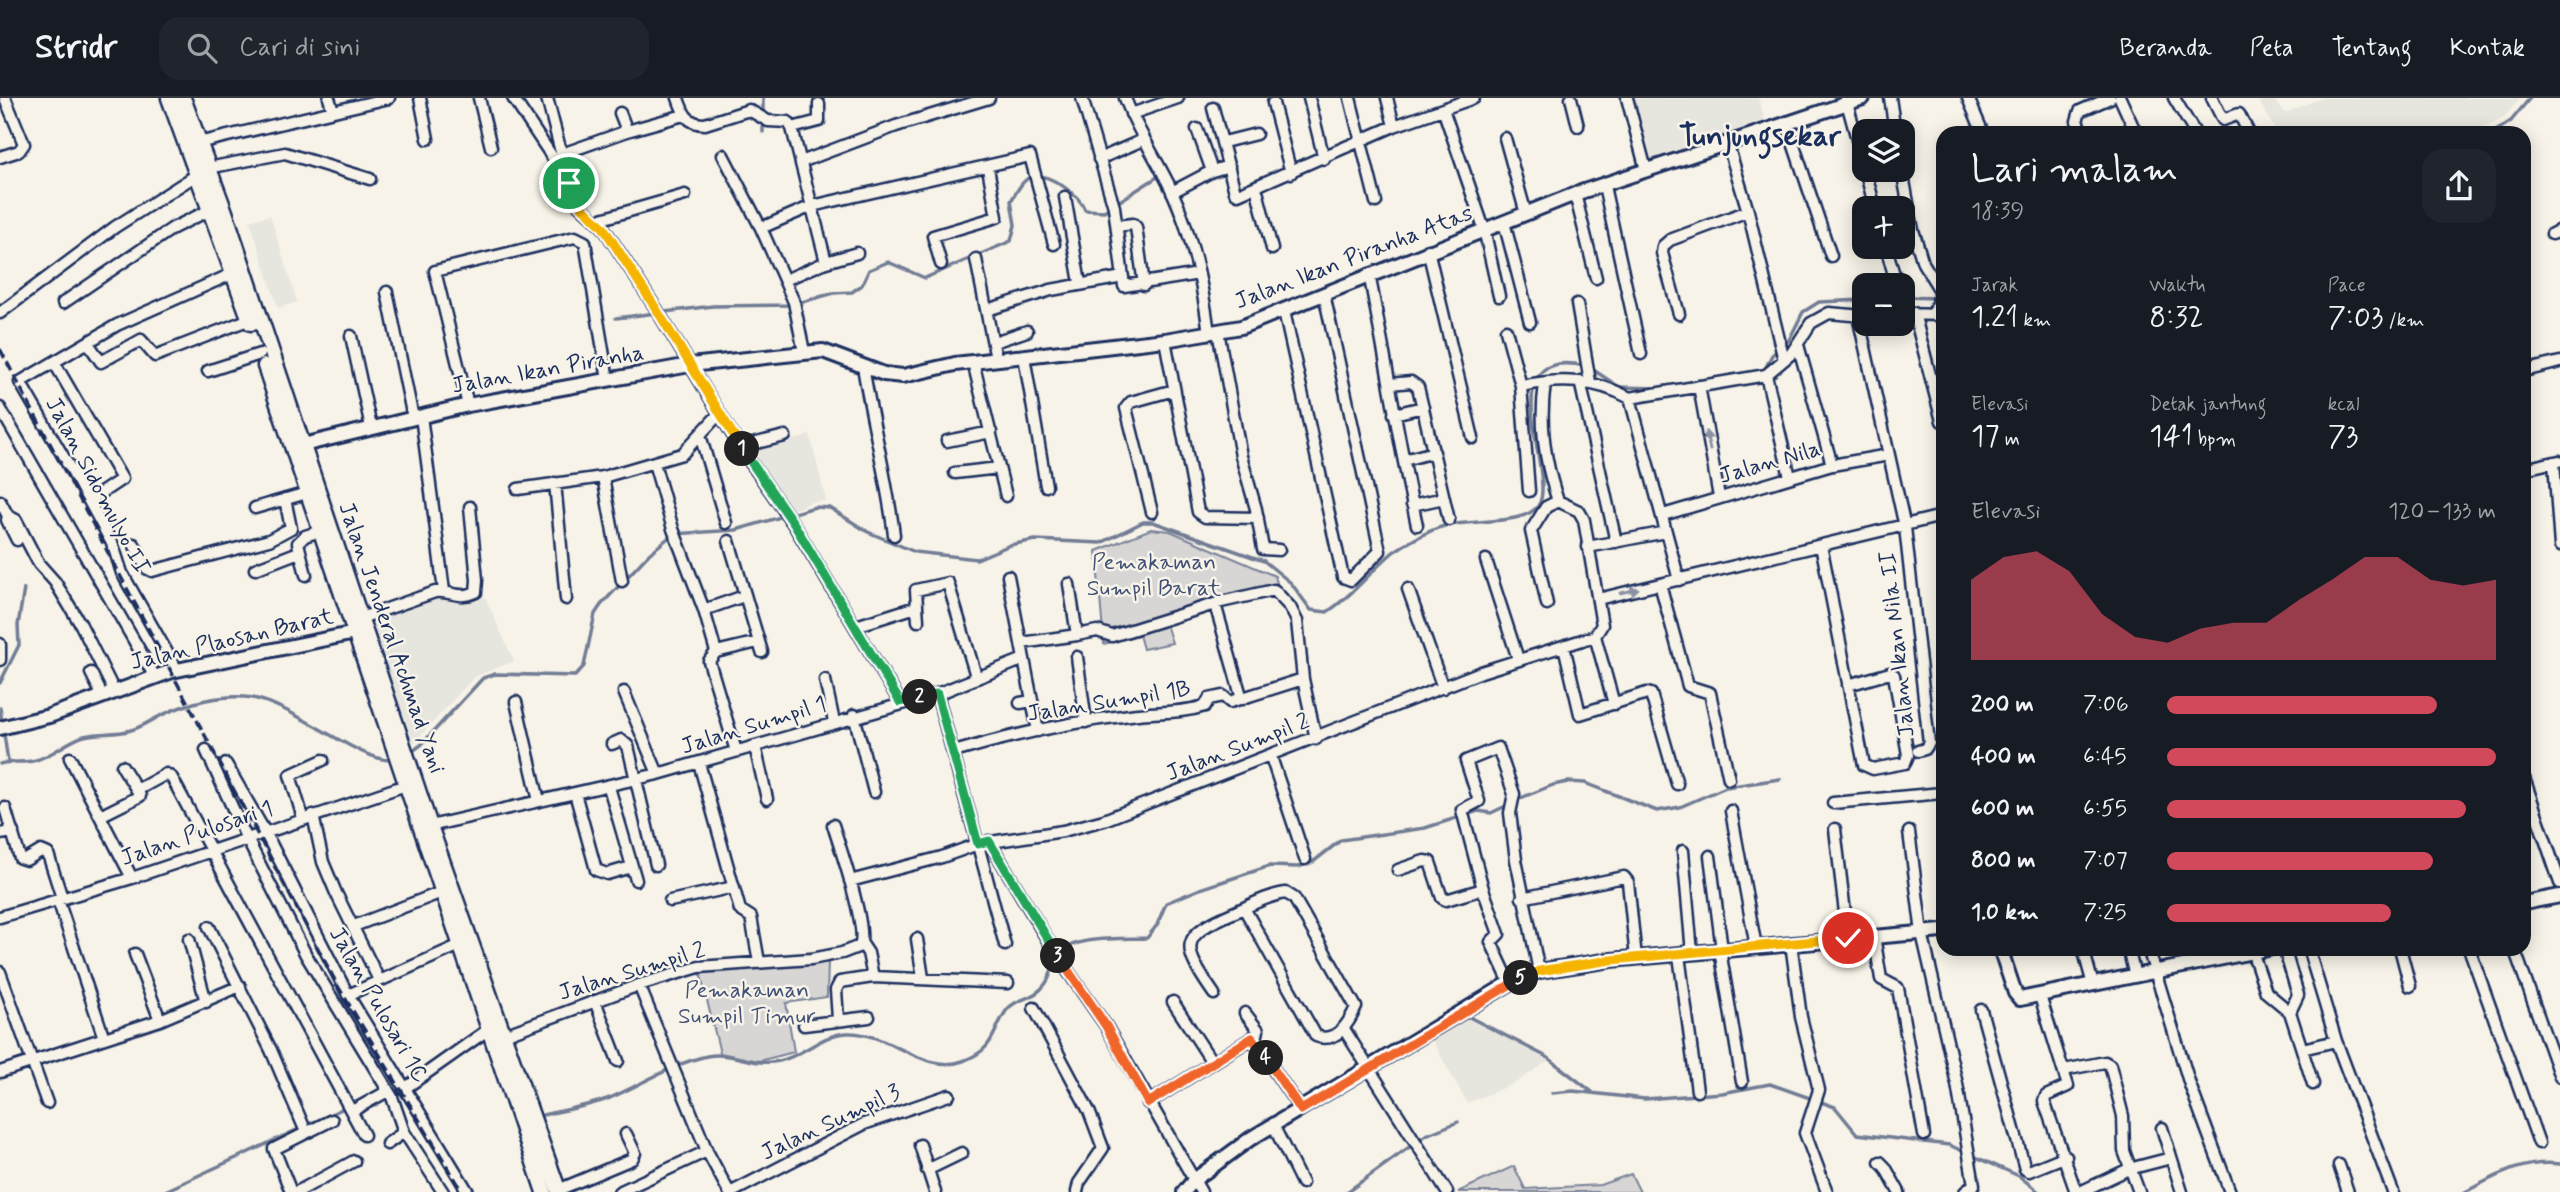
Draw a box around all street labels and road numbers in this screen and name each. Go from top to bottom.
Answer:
street label: Jalan Ikan Piranha Atas [1231,199,1477,317]
street label: Jalan Ikan Piranha [450,338,646,402]
street label: Jalan Sidomulyo II [38,392,156,580]
street label: Jalan Nila [1716,434,1824,492]
street label: Jalan Jenderal Achmad Yani [330,498,452,778]
street label: Jalan Ikan Nila II [1873,549,1923,739]
street label: Jalan Plaosan Barat [128,602,337,678]
street label: Jalan Sumpil 1B [1025,674,1193,730]
street label: Jalan Sumpil 1 [678,690,830,762]
street label: Jalan Sumpil 2 [1162,707,1314,789]
street label: Jalan Pulosari 1 [117,794,277,874]
street label: Jalan Pulosari 1C [321,922,435,1088]
street label: Jalan Sumpil 2 [555,936,709,1008]
street label: Jalan Sumpil 3 [756,1078,906,1168]

